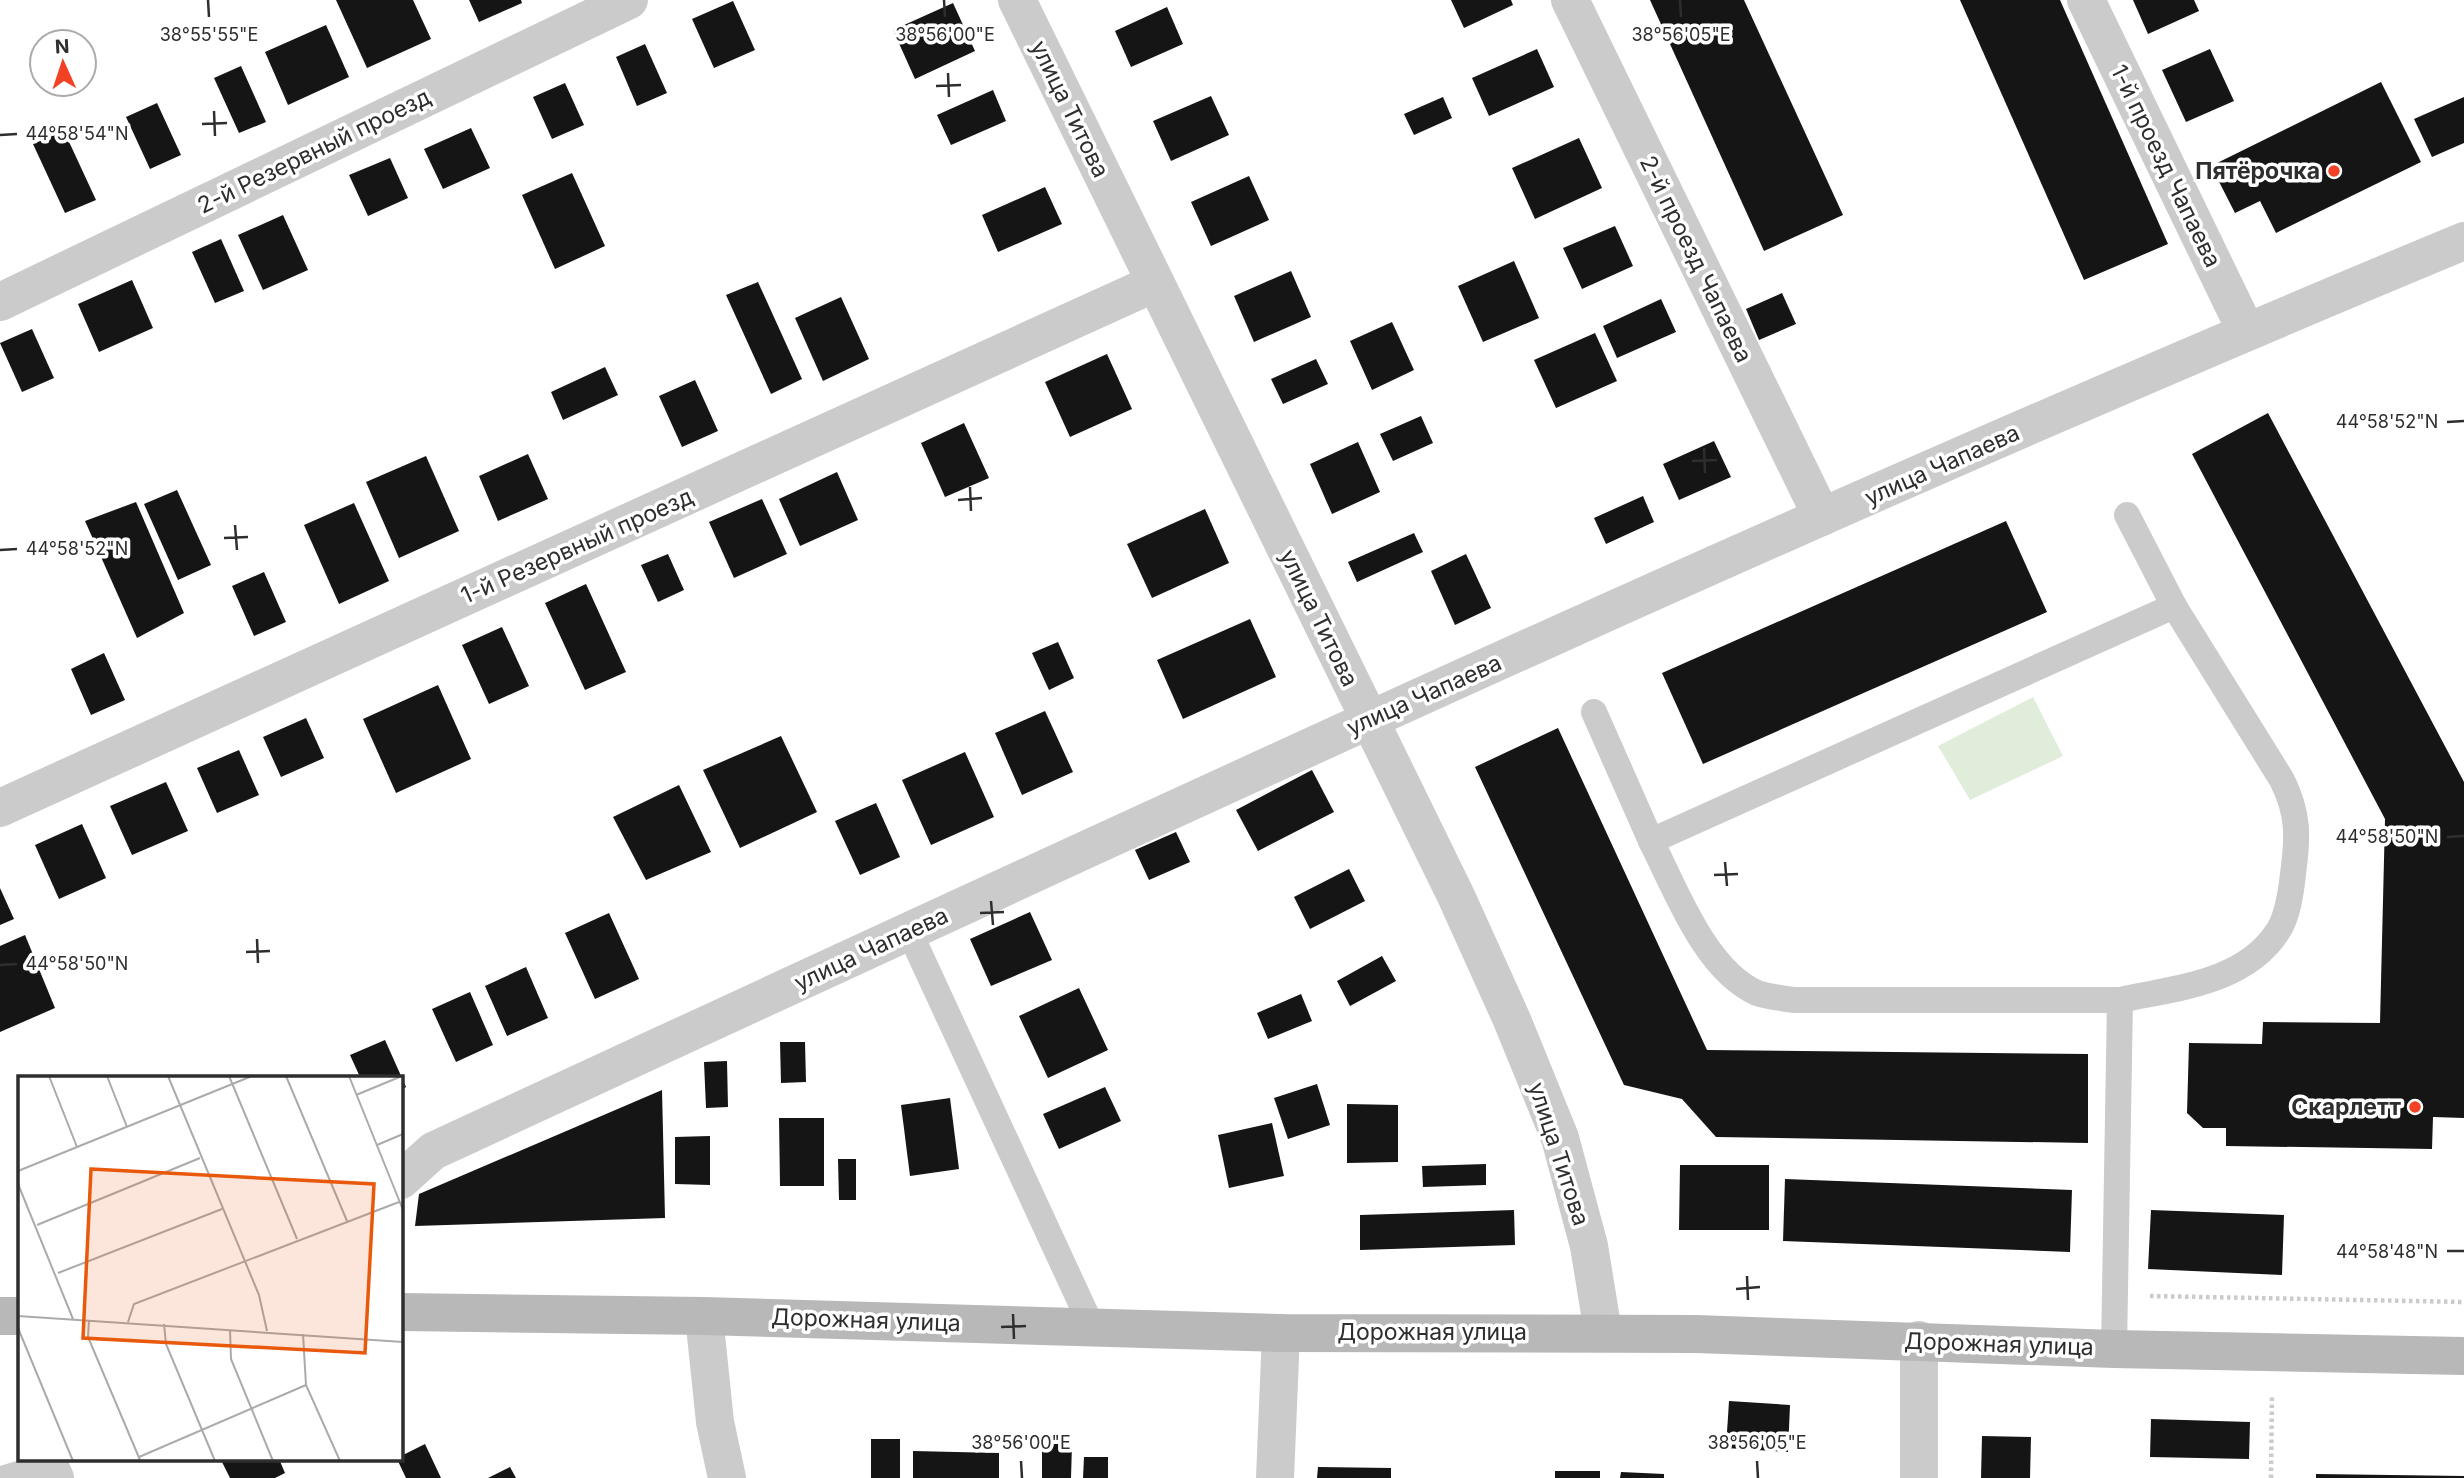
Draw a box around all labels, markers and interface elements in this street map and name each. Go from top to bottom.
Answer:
text: 38°55'55"E [160,24,258,45]
text: 38°56'00"E [895,24,995,45]
text: 38°56'05"E [1631,24,1731,45]
north arrow [28,28,98,98]
text: N [54,35,70,58]
street label: улица Титова [1025,36,1115,182]
street label: 1-й проезд Чапаева [2105,60,2227,272]
street label: 2-й Резервный проезд [193,82,435,220]
text: 44°58'54"N [25,123,129,144]
street label: 2-й проезд Чапаева [1634,151,1758,367]
place label: Пятёрочка [2195,157,2320,185]
marker: Пятёрочка [2326,163,2342,179]
text: 44°58'52"N [2336,411,2438,432]
street label: улица Чапаева [1860,418,2024,512]
street label: 1-й Резервный проезд [457,482,697,610]
text: 44°58'52"N [26,538,128,559]
street label: улица Титова [1274,545,1364,691]
street label: улица Чапаева [1342,648,1506,742]
text: 44°58'50"N [2336,826,2438,847]
street label: улица Чапаева [790,901,952,997]
text: 44°58'50"N [26,953,128,974]
inset map [18,1076,402,1460]
street label: улица Титова [1523,1079,1595,1229]
place label: Скарлетт [2291,1093,2401,1121]
marker: Скарлетт [2407,1099,2423,1115]
text: 44°58'48"N [2336,1241,2438,1262]
street label: Дорожная улица [771,1303,961,1337]
street label: Дорожная улица [1337,1318,1527,1346]
street label: Дорожная улица [1904,1327,2094,1361]
text: 38°56'00"E [971,1432,1071,1453]
text: 38°56'05"E [1707,1432,1807,1453]

